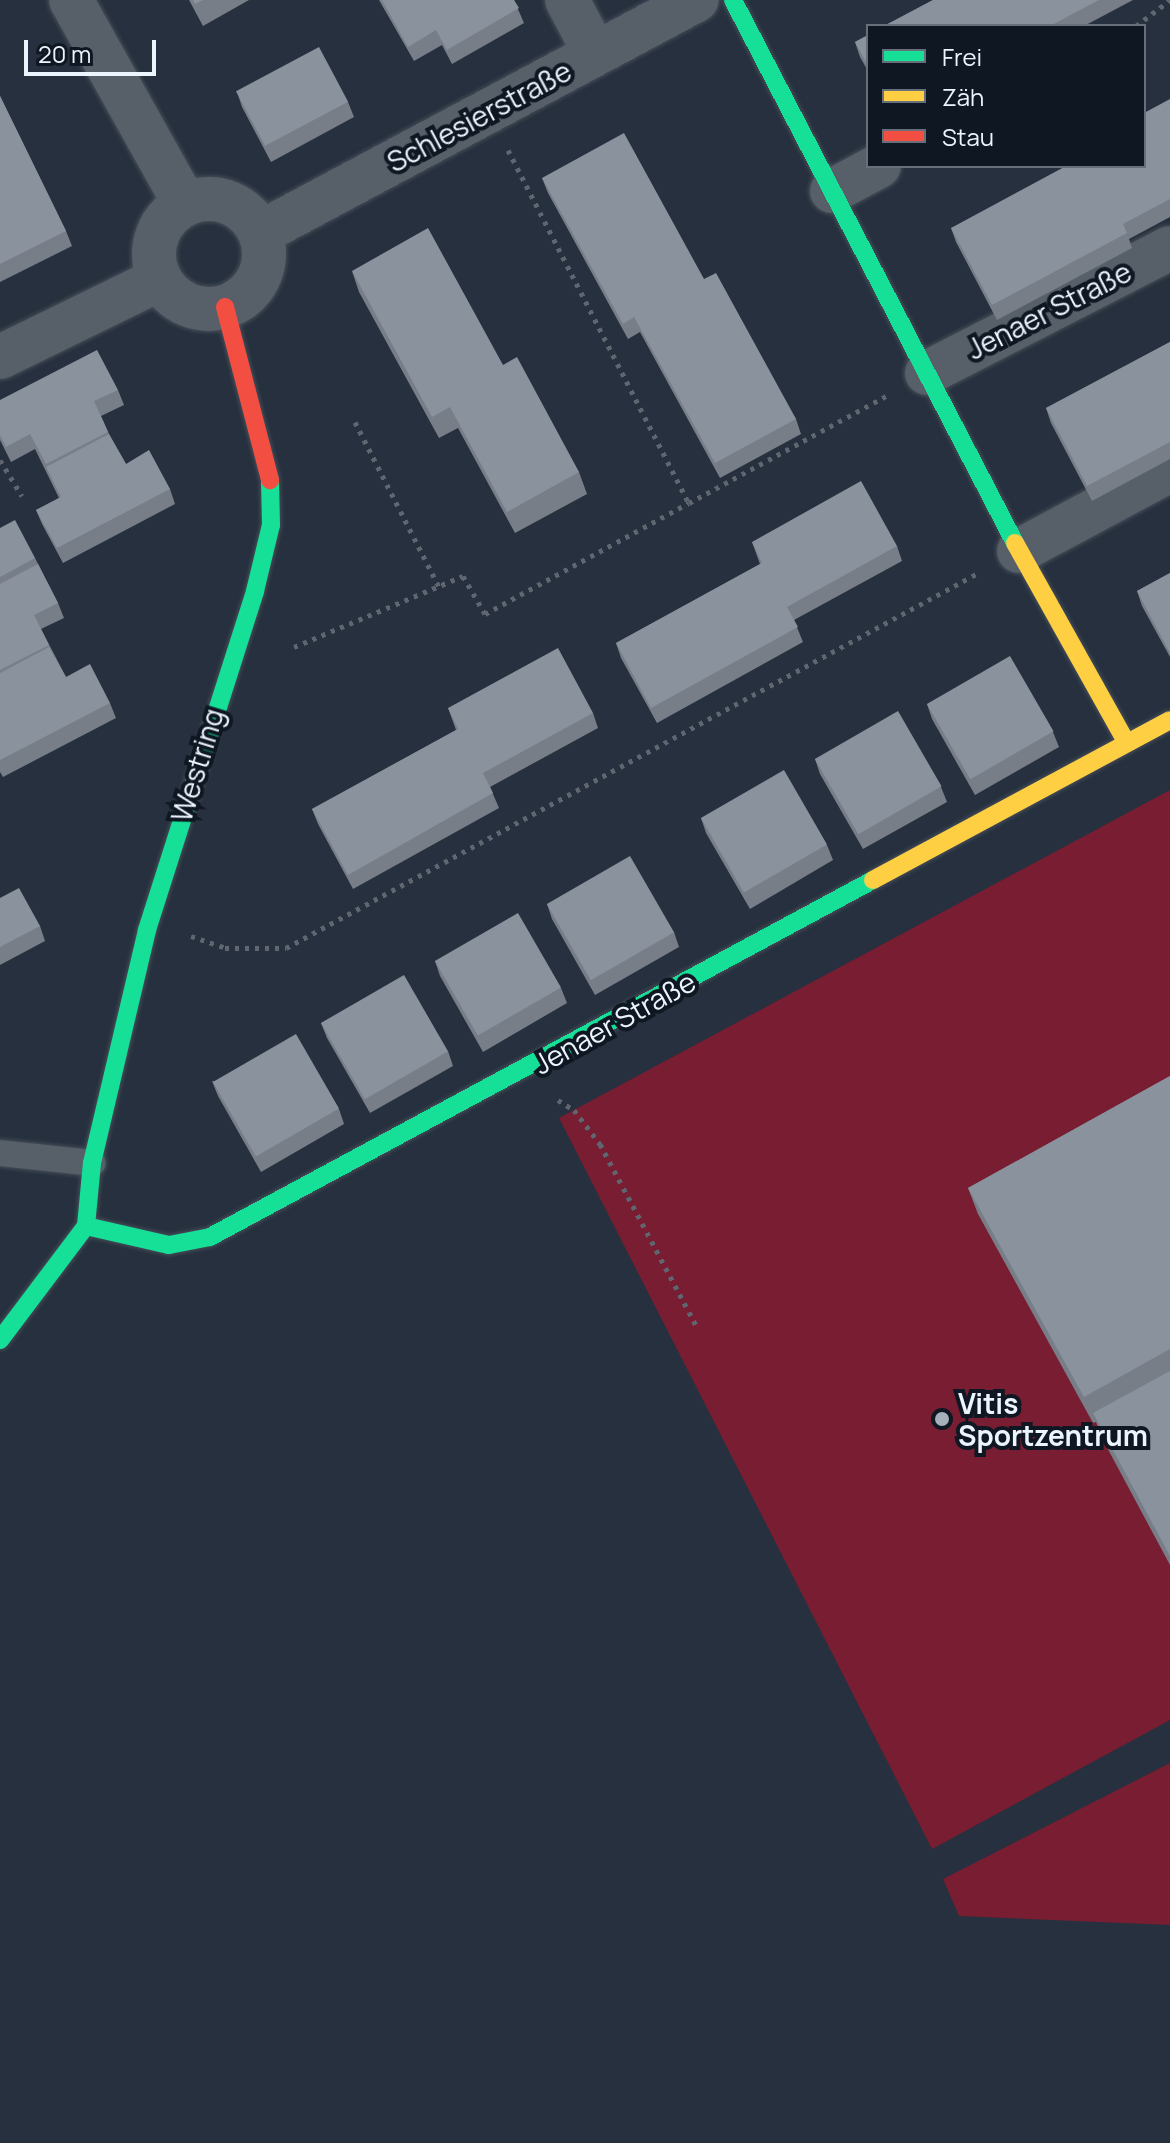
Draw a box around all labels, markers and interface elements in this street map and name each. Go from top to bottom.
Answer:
scale bar [28,24,160,74]
legend [866,24,1146,168]
text: 20 m [38,37,91,70]
text: Frei [942,40,982,73]
street label: Schlesierstraße [381,53,577,179]
text: Zäh [942,80,984,113]
text: Stau [942,120,994,153]
street label: Jenaer Straße [961,254,1137,366]
street label: Westring [164,704,230,826]
street label: Jenaer Straße [527,964,701,1080]
place label: Vitis Sportzentrum [958,1386,1148,1452]
marker: Vitis Sportzentrum [933,1410,951,1428]

